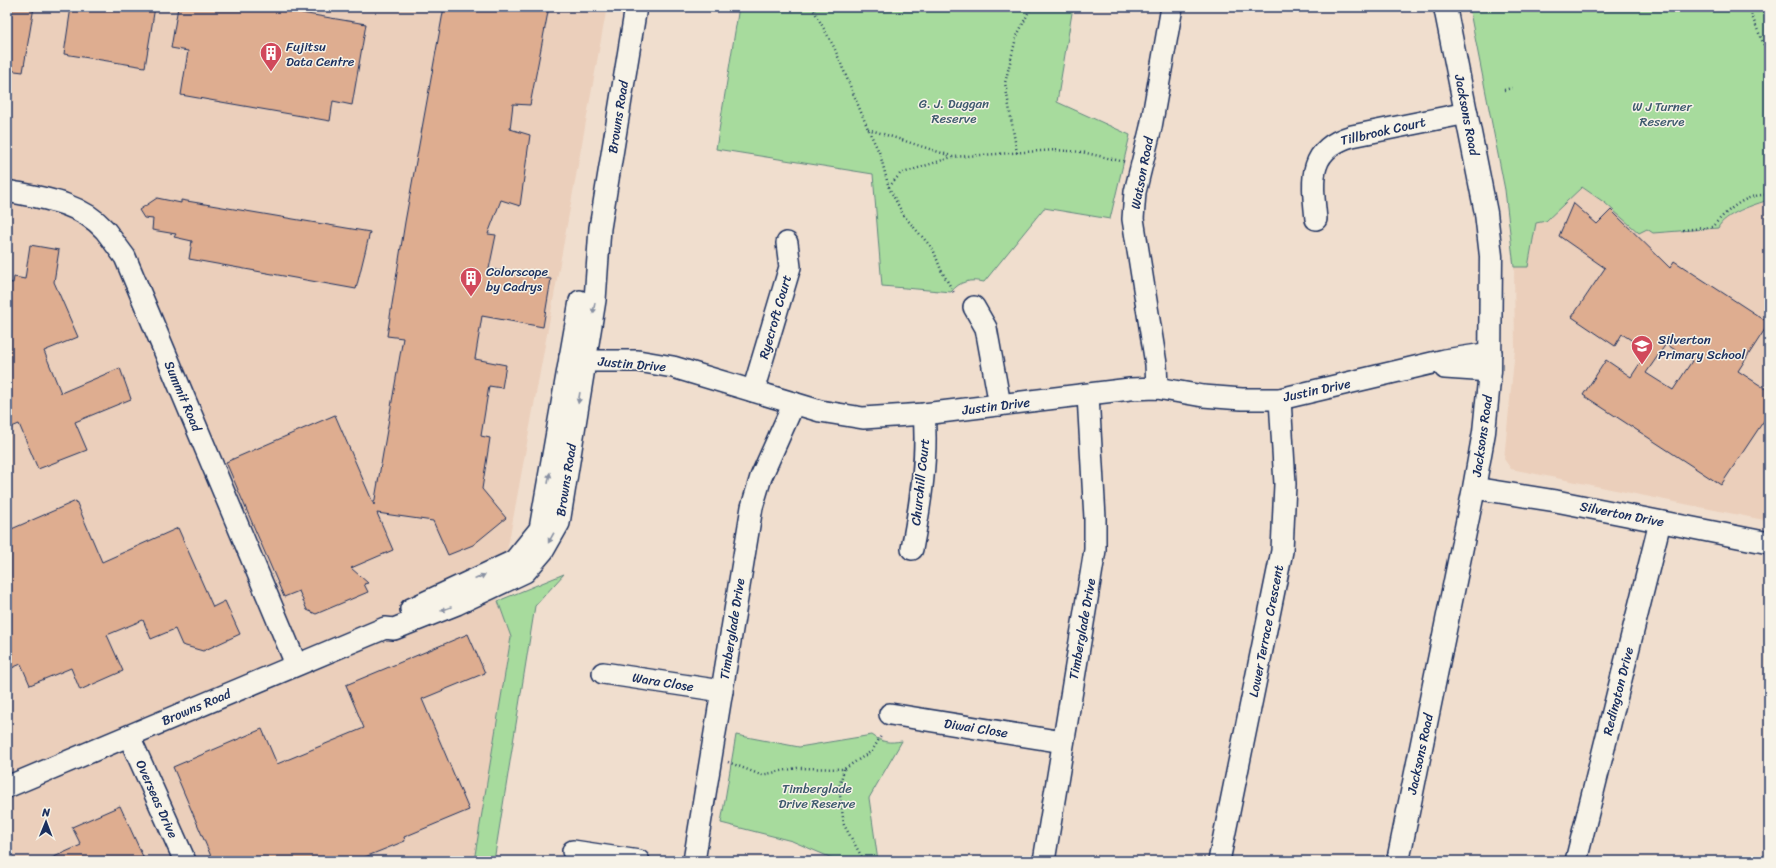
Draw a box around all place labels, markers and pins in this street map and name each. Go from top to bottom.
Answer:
place label: Fujitsu Data Centre [286,35,355,73]
building icon: Fujitsu Data Centre [258,40,284,73]
place label: Colorscope by Cadrys [486,260,548,298]
building icon: Colorscope by Cadrys [458,265,484,298]
place label: Silverton Primary School [1658,328,1745,366]
school or university icon: Silverton Primary School [1629,333,1655,366]

